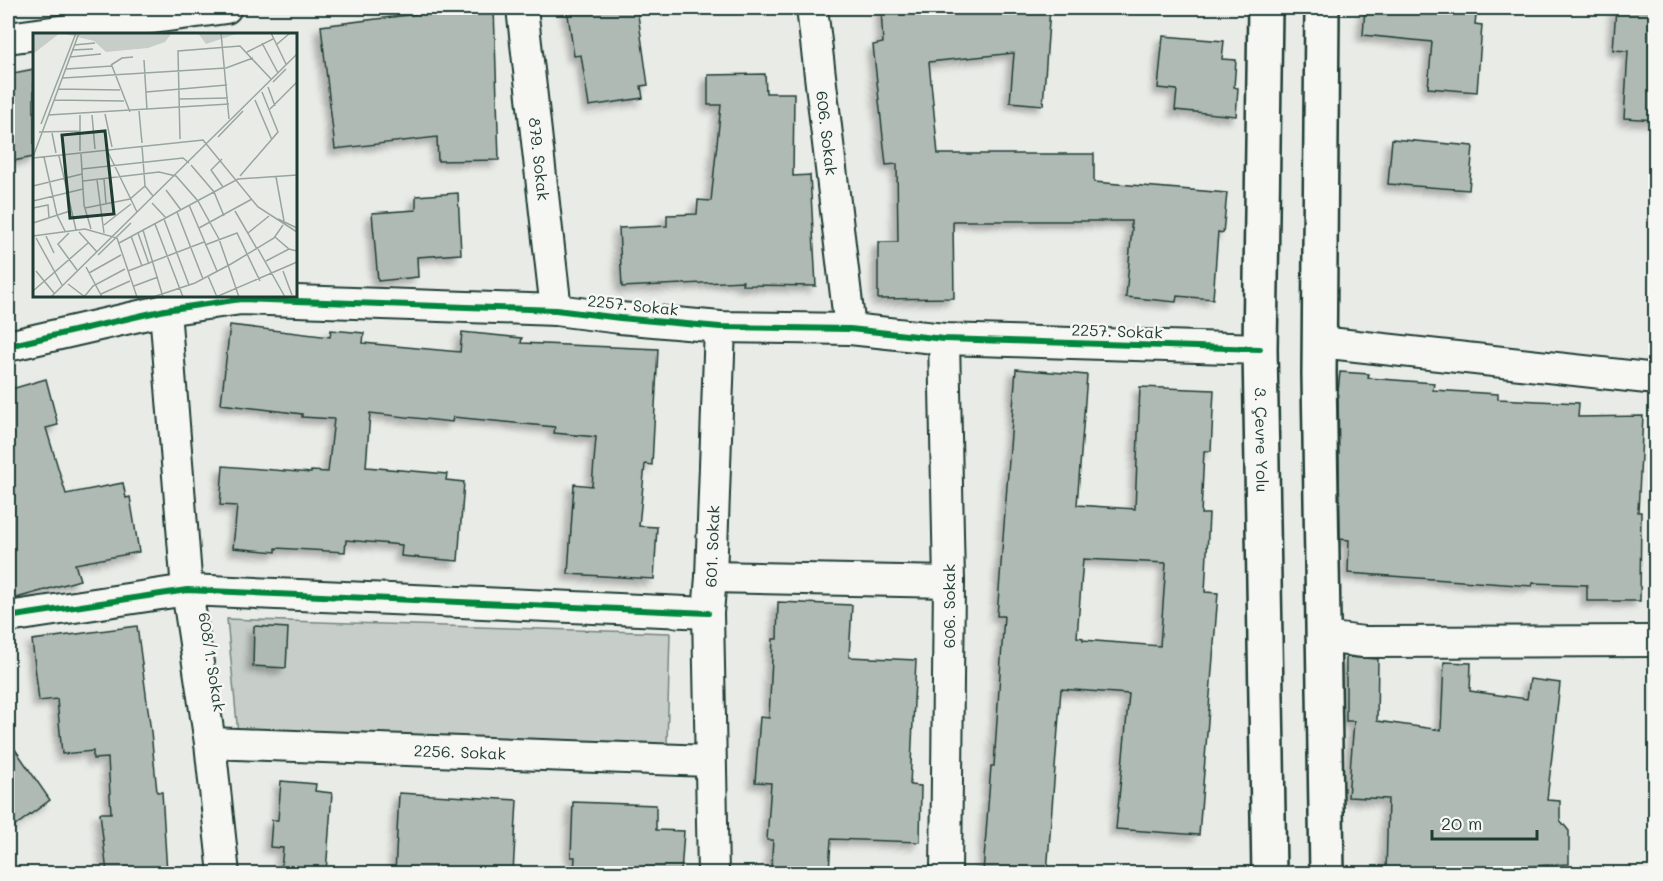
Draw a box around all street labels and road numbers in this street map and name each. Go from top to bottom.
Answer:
street label: 606. Sokak [812,90,843,176]
street label: 879. Sokak [524,116,555,202]
street label: 2257. Sokak [587,289,680,320]
street label: 2257. Sokak [1071,318,1163,343]
street label: 3. Çevre Yolu [1251,387,1273,493]
street label: 601. Sokak [699,505,724,588]
street label: 606. Sokak [938,564,959,648]
street label: 608/1. Sokak [194,611,231,713]
street label: 2256. Sokak [413,739,506,764]

